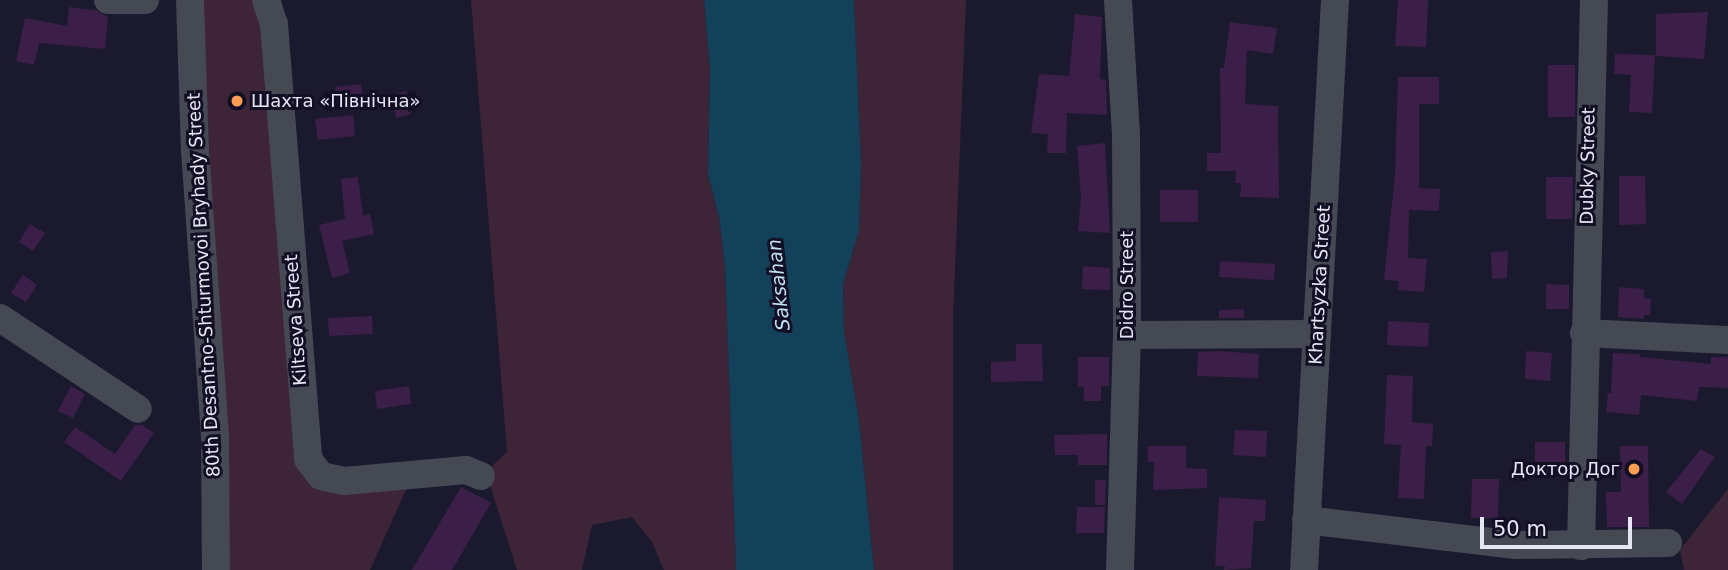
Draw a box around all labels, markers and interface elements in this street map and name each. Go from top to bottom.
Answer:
place label: Шахта «Північна» [251,90,421,112]
street label: 80th Desantno-Shturmovoi Bryhady Street [183,92,225,478]
marker: Шахта «Північна» [229,93,245,109]
street label: Dubky Street [1576,107,1600,225]
street label: Khartsyzka Street [1305,205,1335,365]
street label: Didro Street [1116,231,1138,339]
water label: Saksahan [763,238,795,332]
street label: Kiltseva Street [281,254,311,386]
place label: Доктор Дог [1511,458,1620,480]
marker: Доктор Дог [1626,461,1642,477]
scale bar [1483,504,1635,548]
text: 50 m [1493,517,1547,541]

